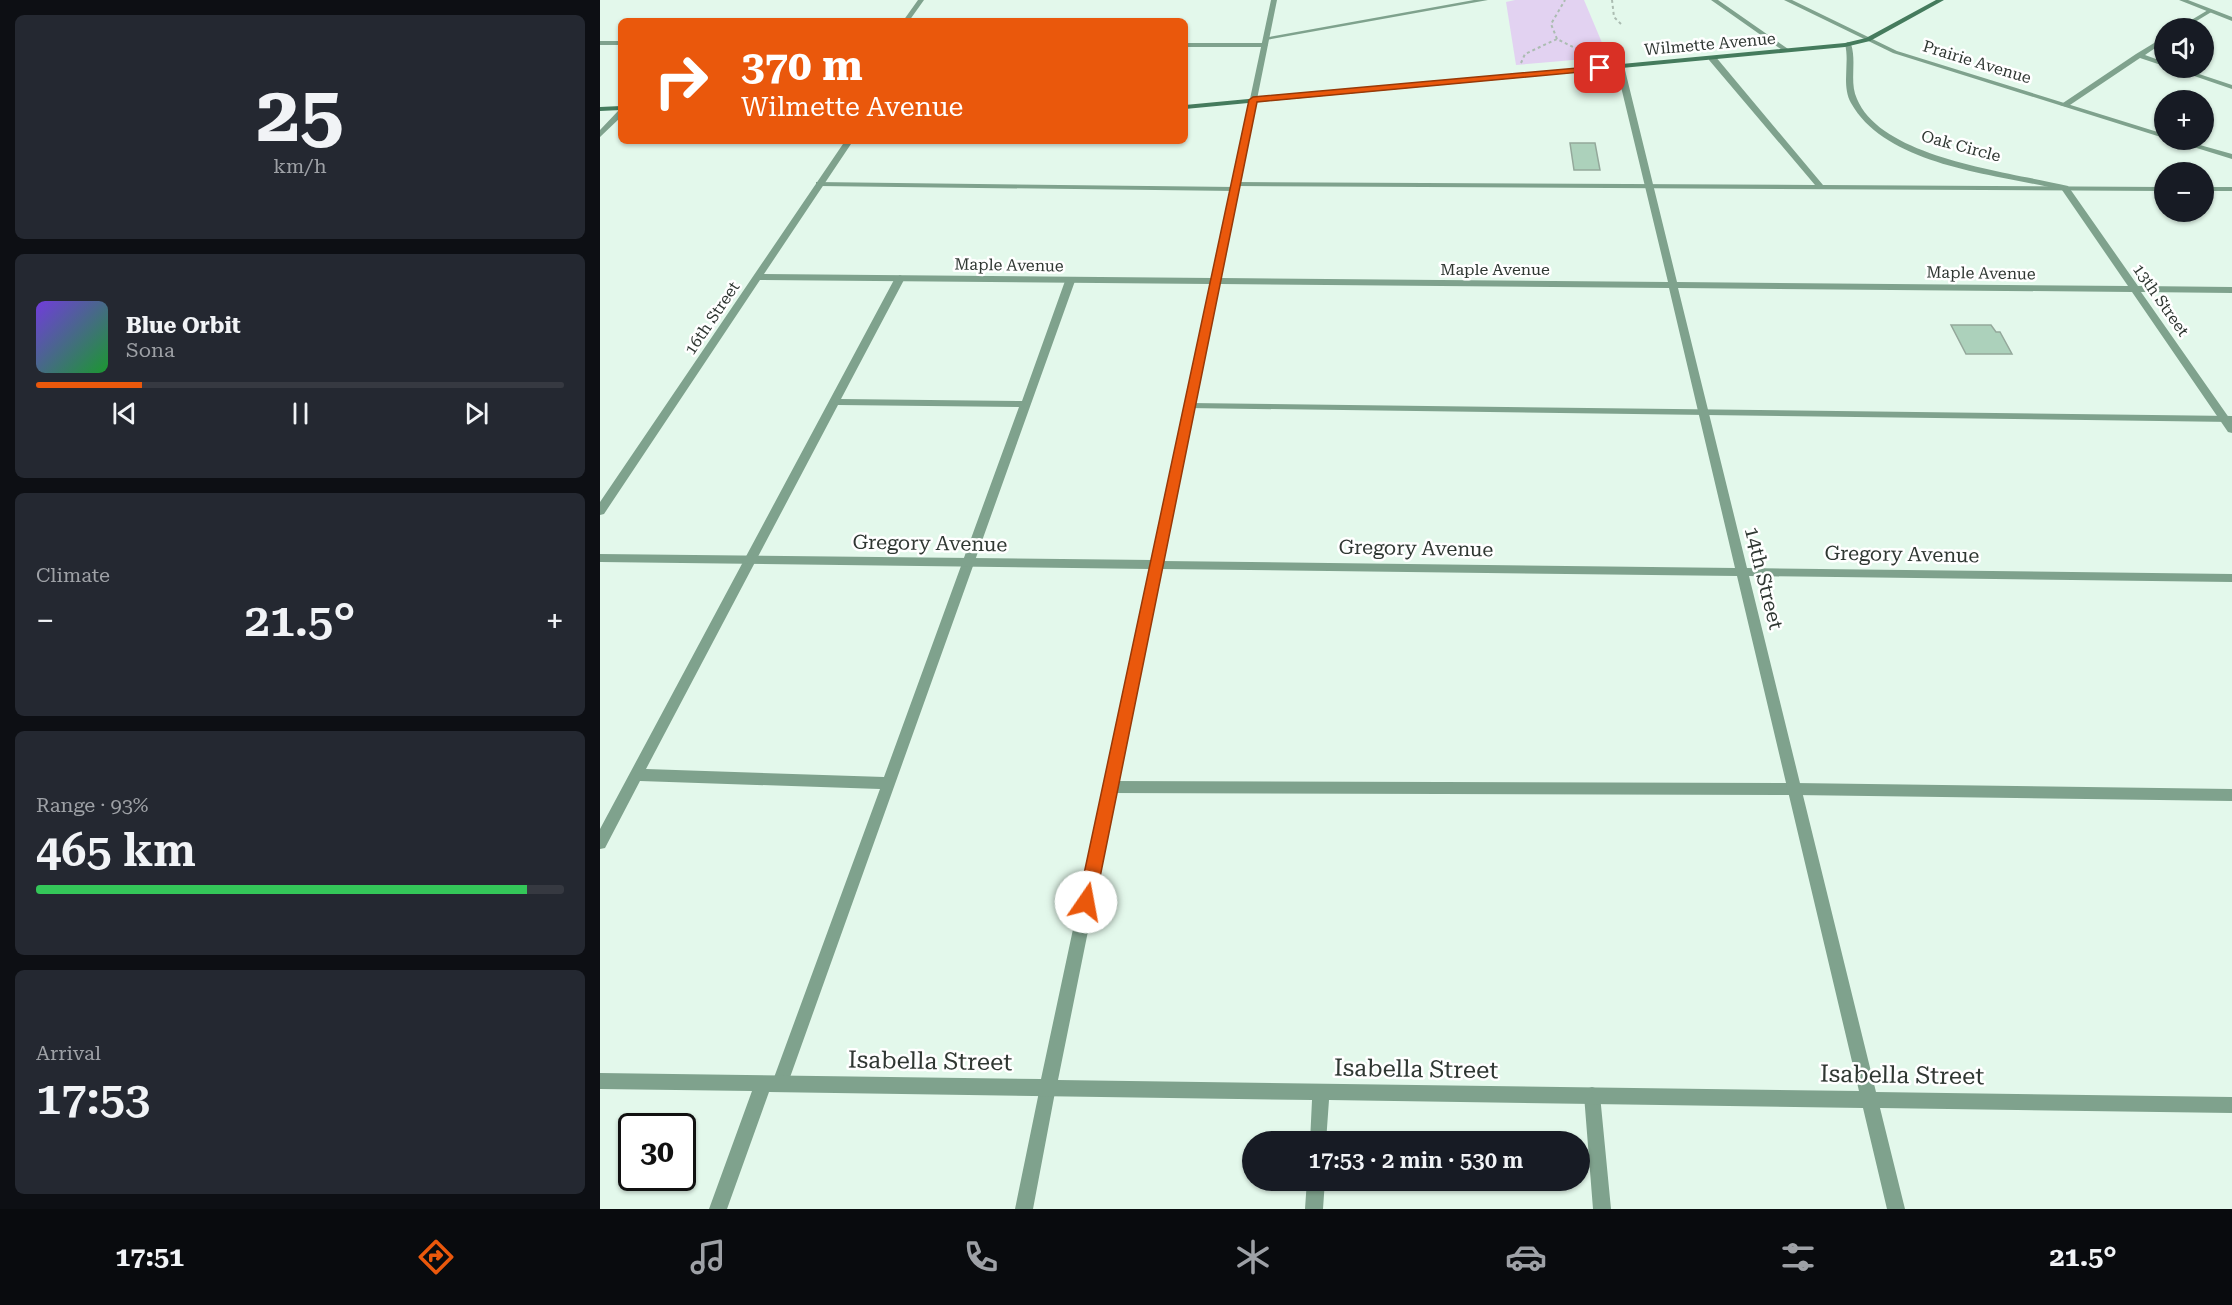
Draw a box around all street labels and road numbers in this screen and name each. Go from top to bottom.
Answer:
street label: Wilmette Avenue [1644,29,1777,59]
street label: Prairie Avenue [1920,36,2034,88]
street label: Oak Circle [1919,126,2003,166]
street label: Maple Avenue [954,255,1064,275]
street label: Maple Avenue [1440,260,1550,279]
street label: 13th Street [2129,260,2193,340]
street label: Maple Avenue [1926,263,2036,283]
street label: 16th Street [681,278,743,358]
street label: 14th Street [1740,524,1788,632]
street label: Gregory Avenue [852,530,1008,556]
street label: Gregory Avenue [1338,535,1494,561]
street label: Gregory Avenue [1824,541,1980,567]
street label: Isabella Street [848,1046,1013,1076]
street label: Isabella Street [1334,1054,1499,1084]
street label: Isabella Street [1820,1060,1985,1090]

